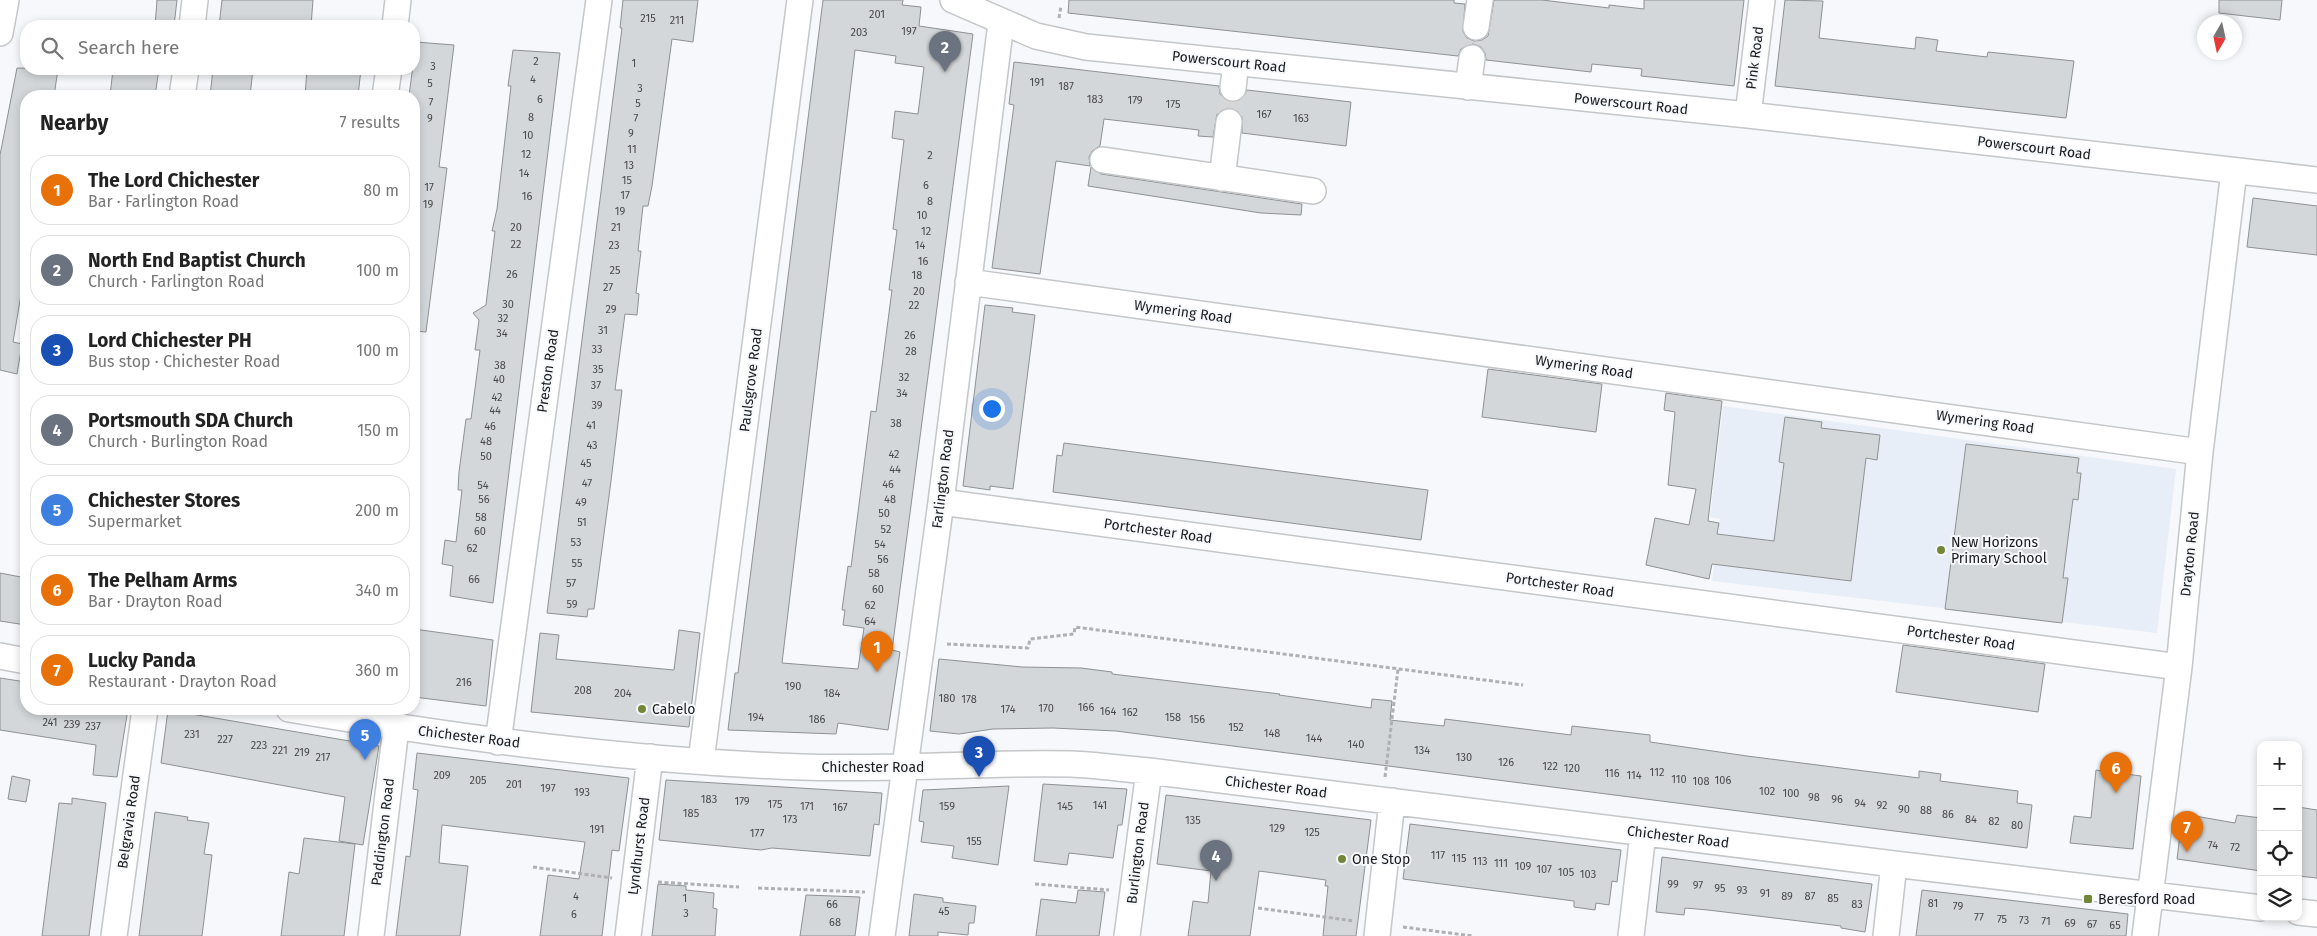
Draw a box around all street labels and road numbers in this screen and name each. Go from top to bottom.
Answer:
street label: Pink Road [1743,25,1767,91]
street label: Powerscourt Road [1171,48,1287,76]
street label: Powerscourt Road [1573,90,1689,118]
street label: Powerscourt Road [1976,133,2092,163]
street label: Wymering Road [1133,297,1233,327]
street label: Paulsgrove Road [736,327,766,433]
street label: Preston Road [534,328,562,414]
street label: Wymering Road [1534,352,1634,382]
street label: Wymering Road [1935,407,2035,437]
street label: Farlington Road [928,428,958,530]
street label: Drayton Road [2177,511,2203,597]
street label: Portchester Road [1103,515,1213,547]
street label: Portchester Road [1505,569,1615,601]
street label: Portchester Road [1906,622,2016,654]
street label: Chichester Road [417,722,521,752]
street label: Chichester Road [822,759,924,776]
street label: Chichester Road [1224,772,1328,802]
street label: Belgravia Road [114,774,144,870]
street label: Paddington Road [368,777,398,887]
street label: Lyndhurst Road [625,796,653,896]
street label: Burlington Road [1123,801,1153,905]
street label: Chichester Road [1626,822,1730,852]

